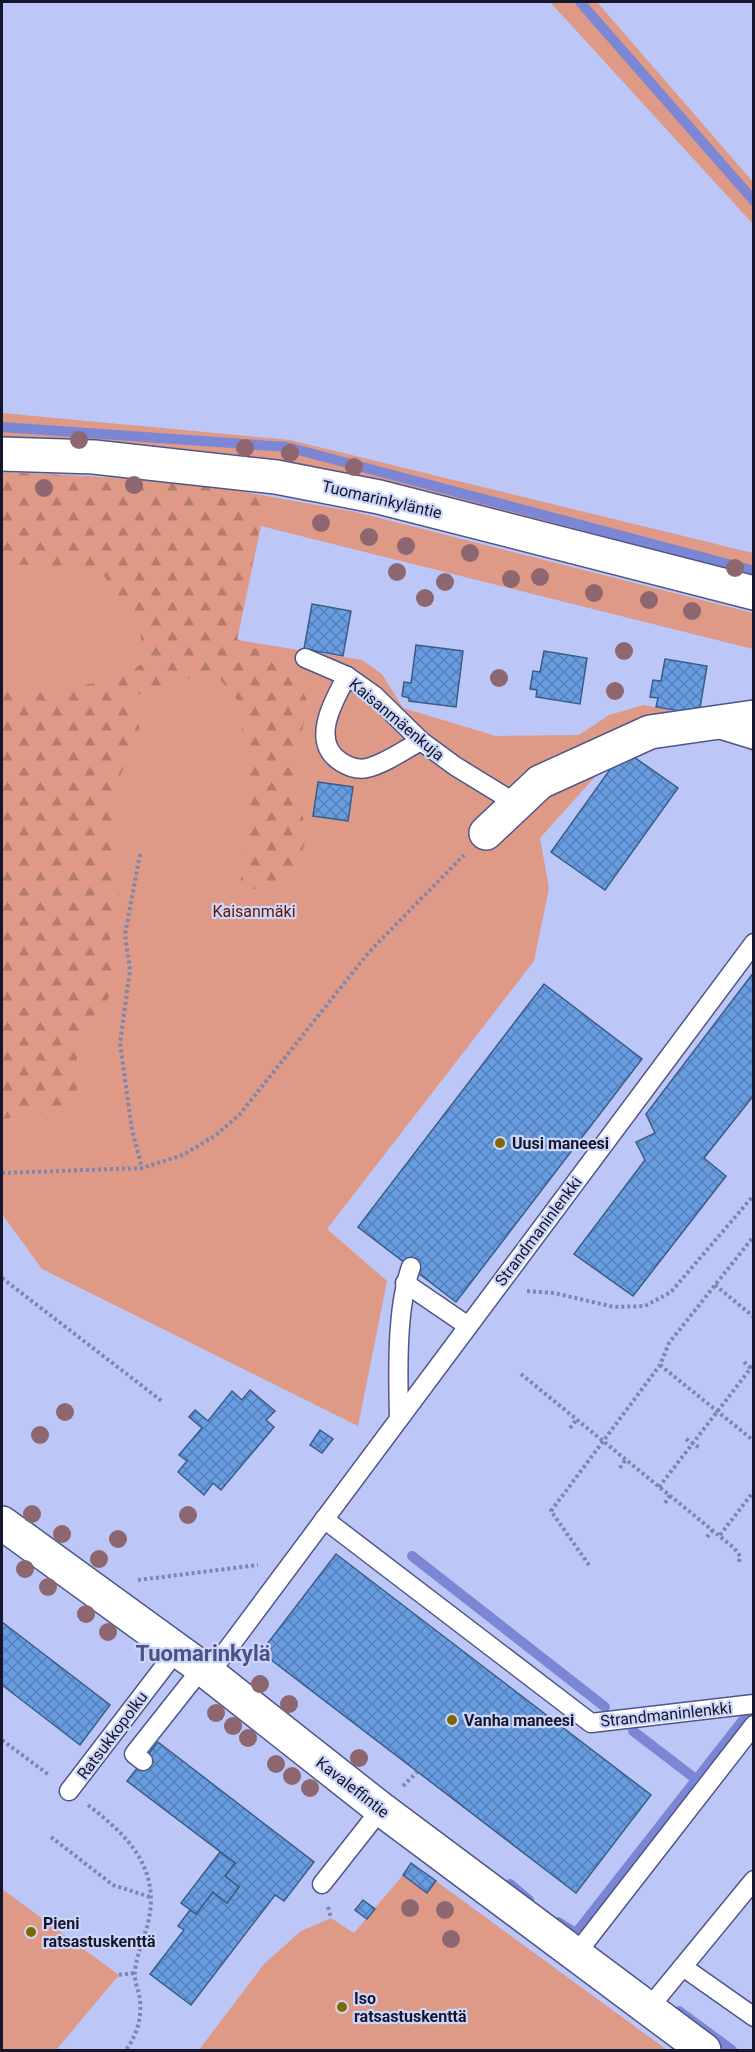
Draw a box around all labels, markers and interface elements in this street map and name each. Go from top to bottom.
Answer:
street label: Tuomarinkyläntie [320,476,444,523]
street label: Kaisanmäenkuja [345,674,448,765]
park label: Kaisanmäki [212,902,296,921]
place label: Uusi maneesi [512,1134,609,1153]
marker: Uusi maneesi [493,1136,507,1150]
street label: Strandmaninlenkki [491,1173,586,1290]
district label: Tuomarinkylä [135,1641,271,1666]
street label: Ratsukkopolku [73,1688,152,1783]
street label: Strandmaninlenkki [599,1698,733,1731]
place label: Vanha maneesi [464,1711,574,1730]
marker: Vanha maneesi [445,1713,459,1727]
street label: Kavaleffintie [312,1753,393,1822]
place label: Pieni ratsastuskenttä [43,1914,156,1951]
marker: Pieni ratsastuskenttä [24,1925,38,1939]
place label: Iso ratsastuskenttä [354,1989,467,2026]
marker: Iso ratsastuskenttä [335,2000,349,2014]

